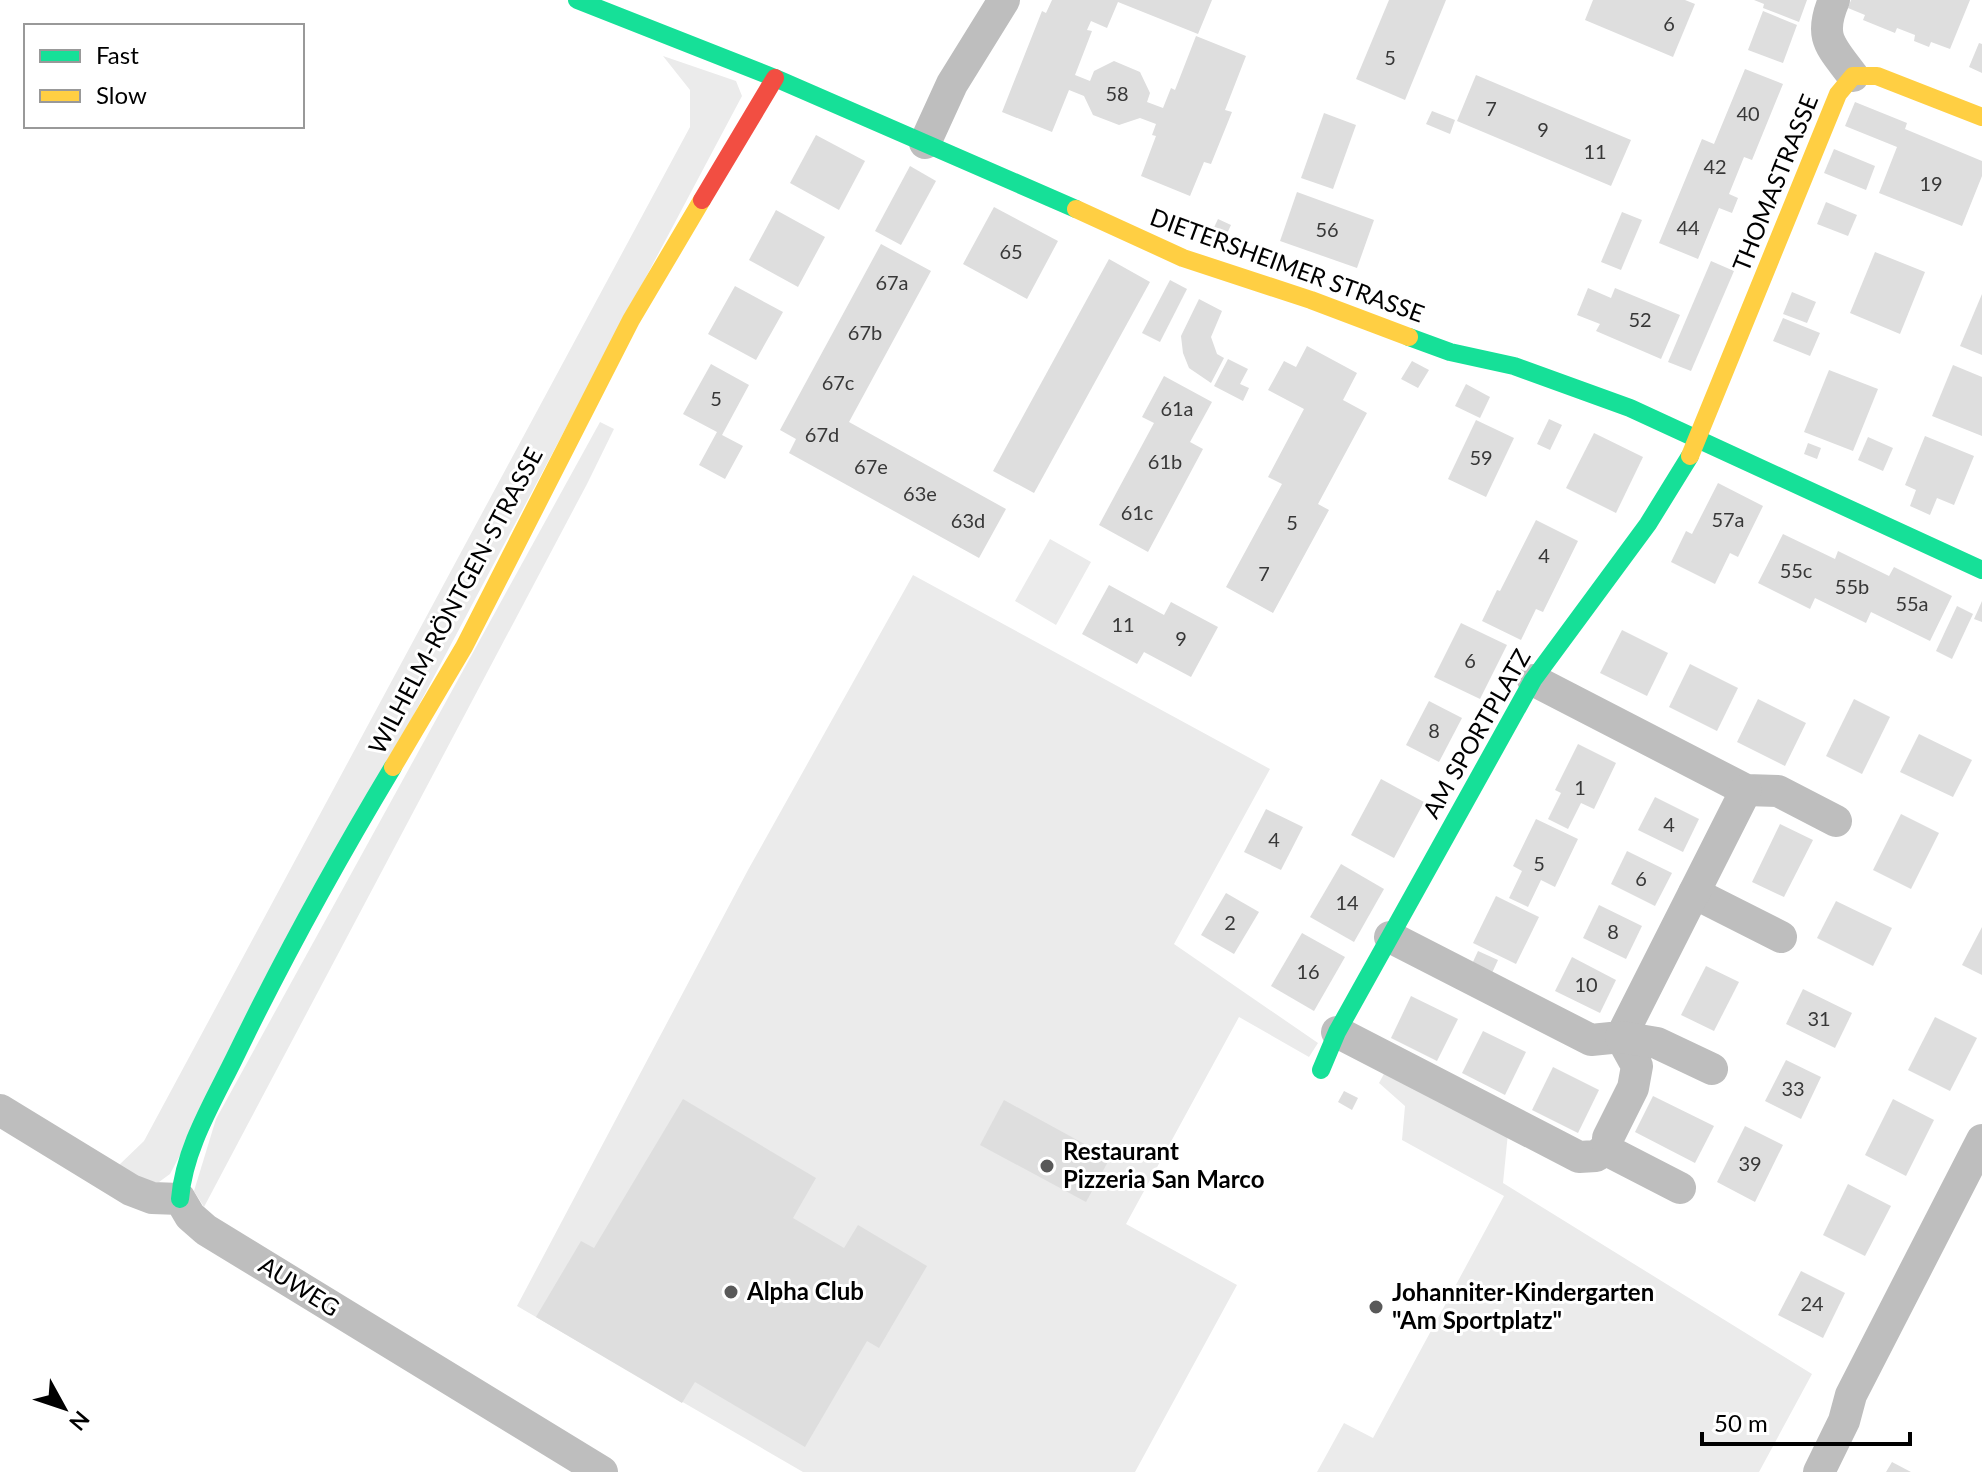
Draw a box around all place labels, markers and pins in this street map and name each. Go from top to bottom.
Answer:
place label: Restaurant Pizzeria San Marco [1063,1136,1264,1193]
marker: Restaurant Pizzeria San Marco [1038,1157,1056,1175]
place label: Alpha Club [746,1276,864,1305]
place label: Johanniter-Kindergarten "Am Sportplatz" [1392,1277,1654,1334]
marker: Alpha Club [722,1283,740,1301]
marker: Johanniter-Kindergarten "Am Sportplatz" [1367,1298,1385,1316]

